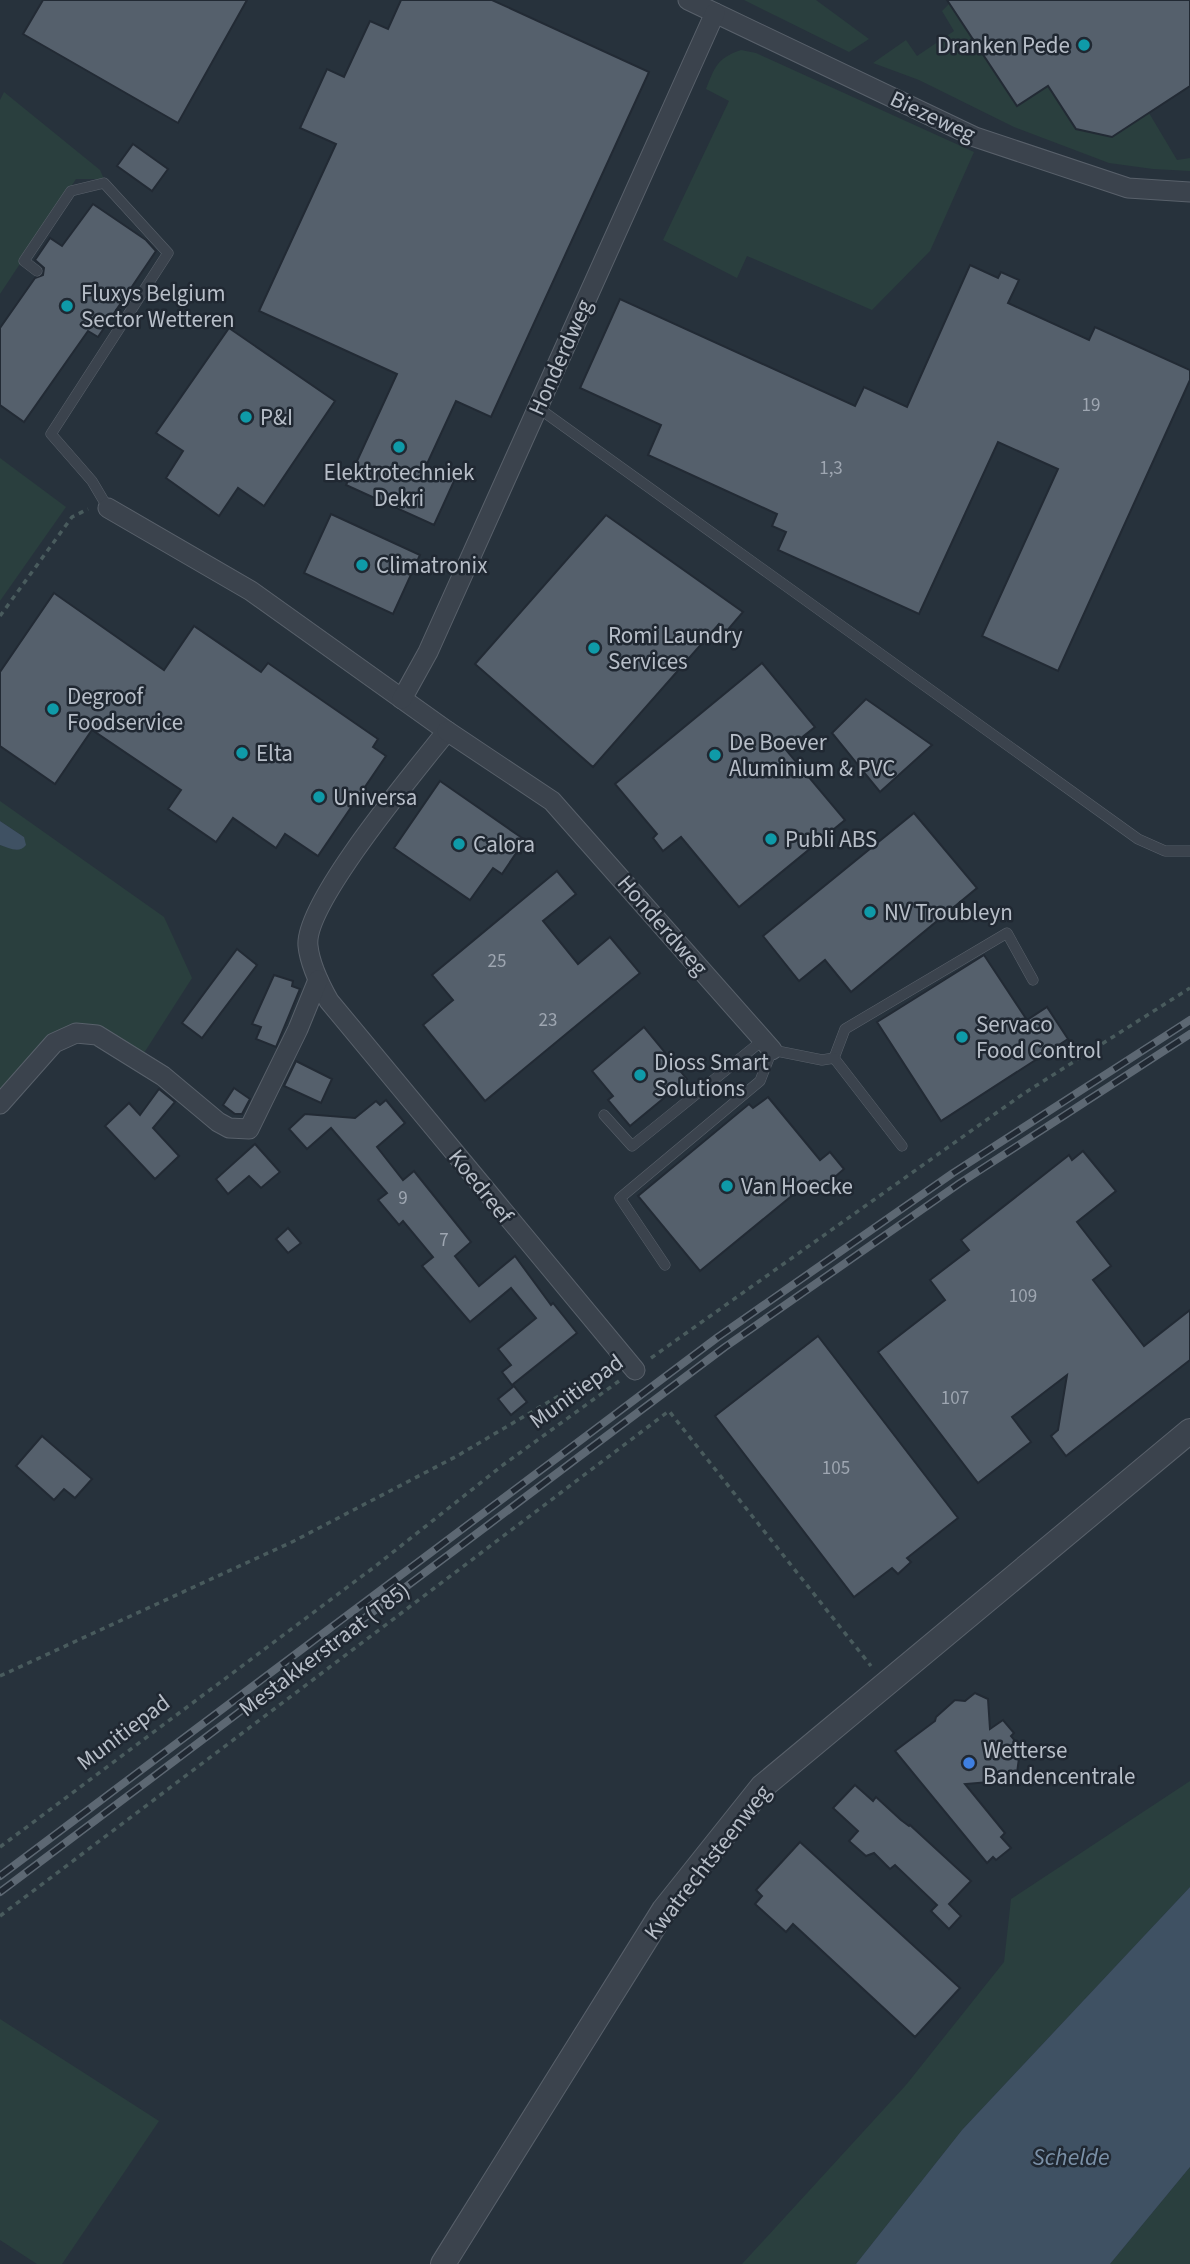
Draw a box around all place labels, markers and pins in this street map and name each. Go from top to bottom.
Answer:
place label: Dranken Pede [937,29,1070,62]
marker: Dranken Pede [1076,37,1092,53]
place label: Fluxys Belgium Sector Wetteren [81,277,235,336]
marker: Fluxys Belgium Sector Wetteren [59,298,75,314]
place label: P&I [260,401,293,434]
marker: P&I [238,409,254,425]
marker: Elektrotechniek Dekri [391,439,407,455]
place label: Elektrotechniek Dekri [324,456,475,515]
place label: Climatronix [376,549,488,582]
marker: Climatronix [354,557,370,573]
place label: Romi Laundry Services [608,619,743,678]
marker: Romi Laundry Services [586,640,602,656]
place label: Degroof Foodservice [67,680,183,739]
marker: Degroof Foodservice [45,701,61,717]
place label: De Boever Aluminium & PVC [729,726,895,785]
place label: Elta [256,737,293,770]
marker: Elta [234,745,250,761]
marker: De Boever Aluminium & PVC [707,747,723,763]
place label: Universa [333,781,417,814]
marker: Universa [311,789,327,805]
place label: Publi ABS [785,823,877,856]
place label: Calora [473,828,535,861]
marker: Publi ABS [763,831,779,847]
marker: Calora [451,836,467,852]
place label: NV Troubleyn [884,896,1013,929]
marker: NV Troubleyn [862,904,878,920]
place label: Servaco Food Control [976,1008,1101,1067]
marker: Servaco Food Control [954,1029,970,1045]
place label: Dioss Smart Solutions [654,1046,769,1105]
marker: Dioss Smart Solutions [632,1067,648,1083]
place label: Van Hoecke [741,1170,853,1203]
marker: Van Hoecke [719,1178,735,1194]
place label: Wetterse Bandencentrale [983,1734,1136,1793]
marker: Wetterse Bandencentrale [961,1755,977,1771]

